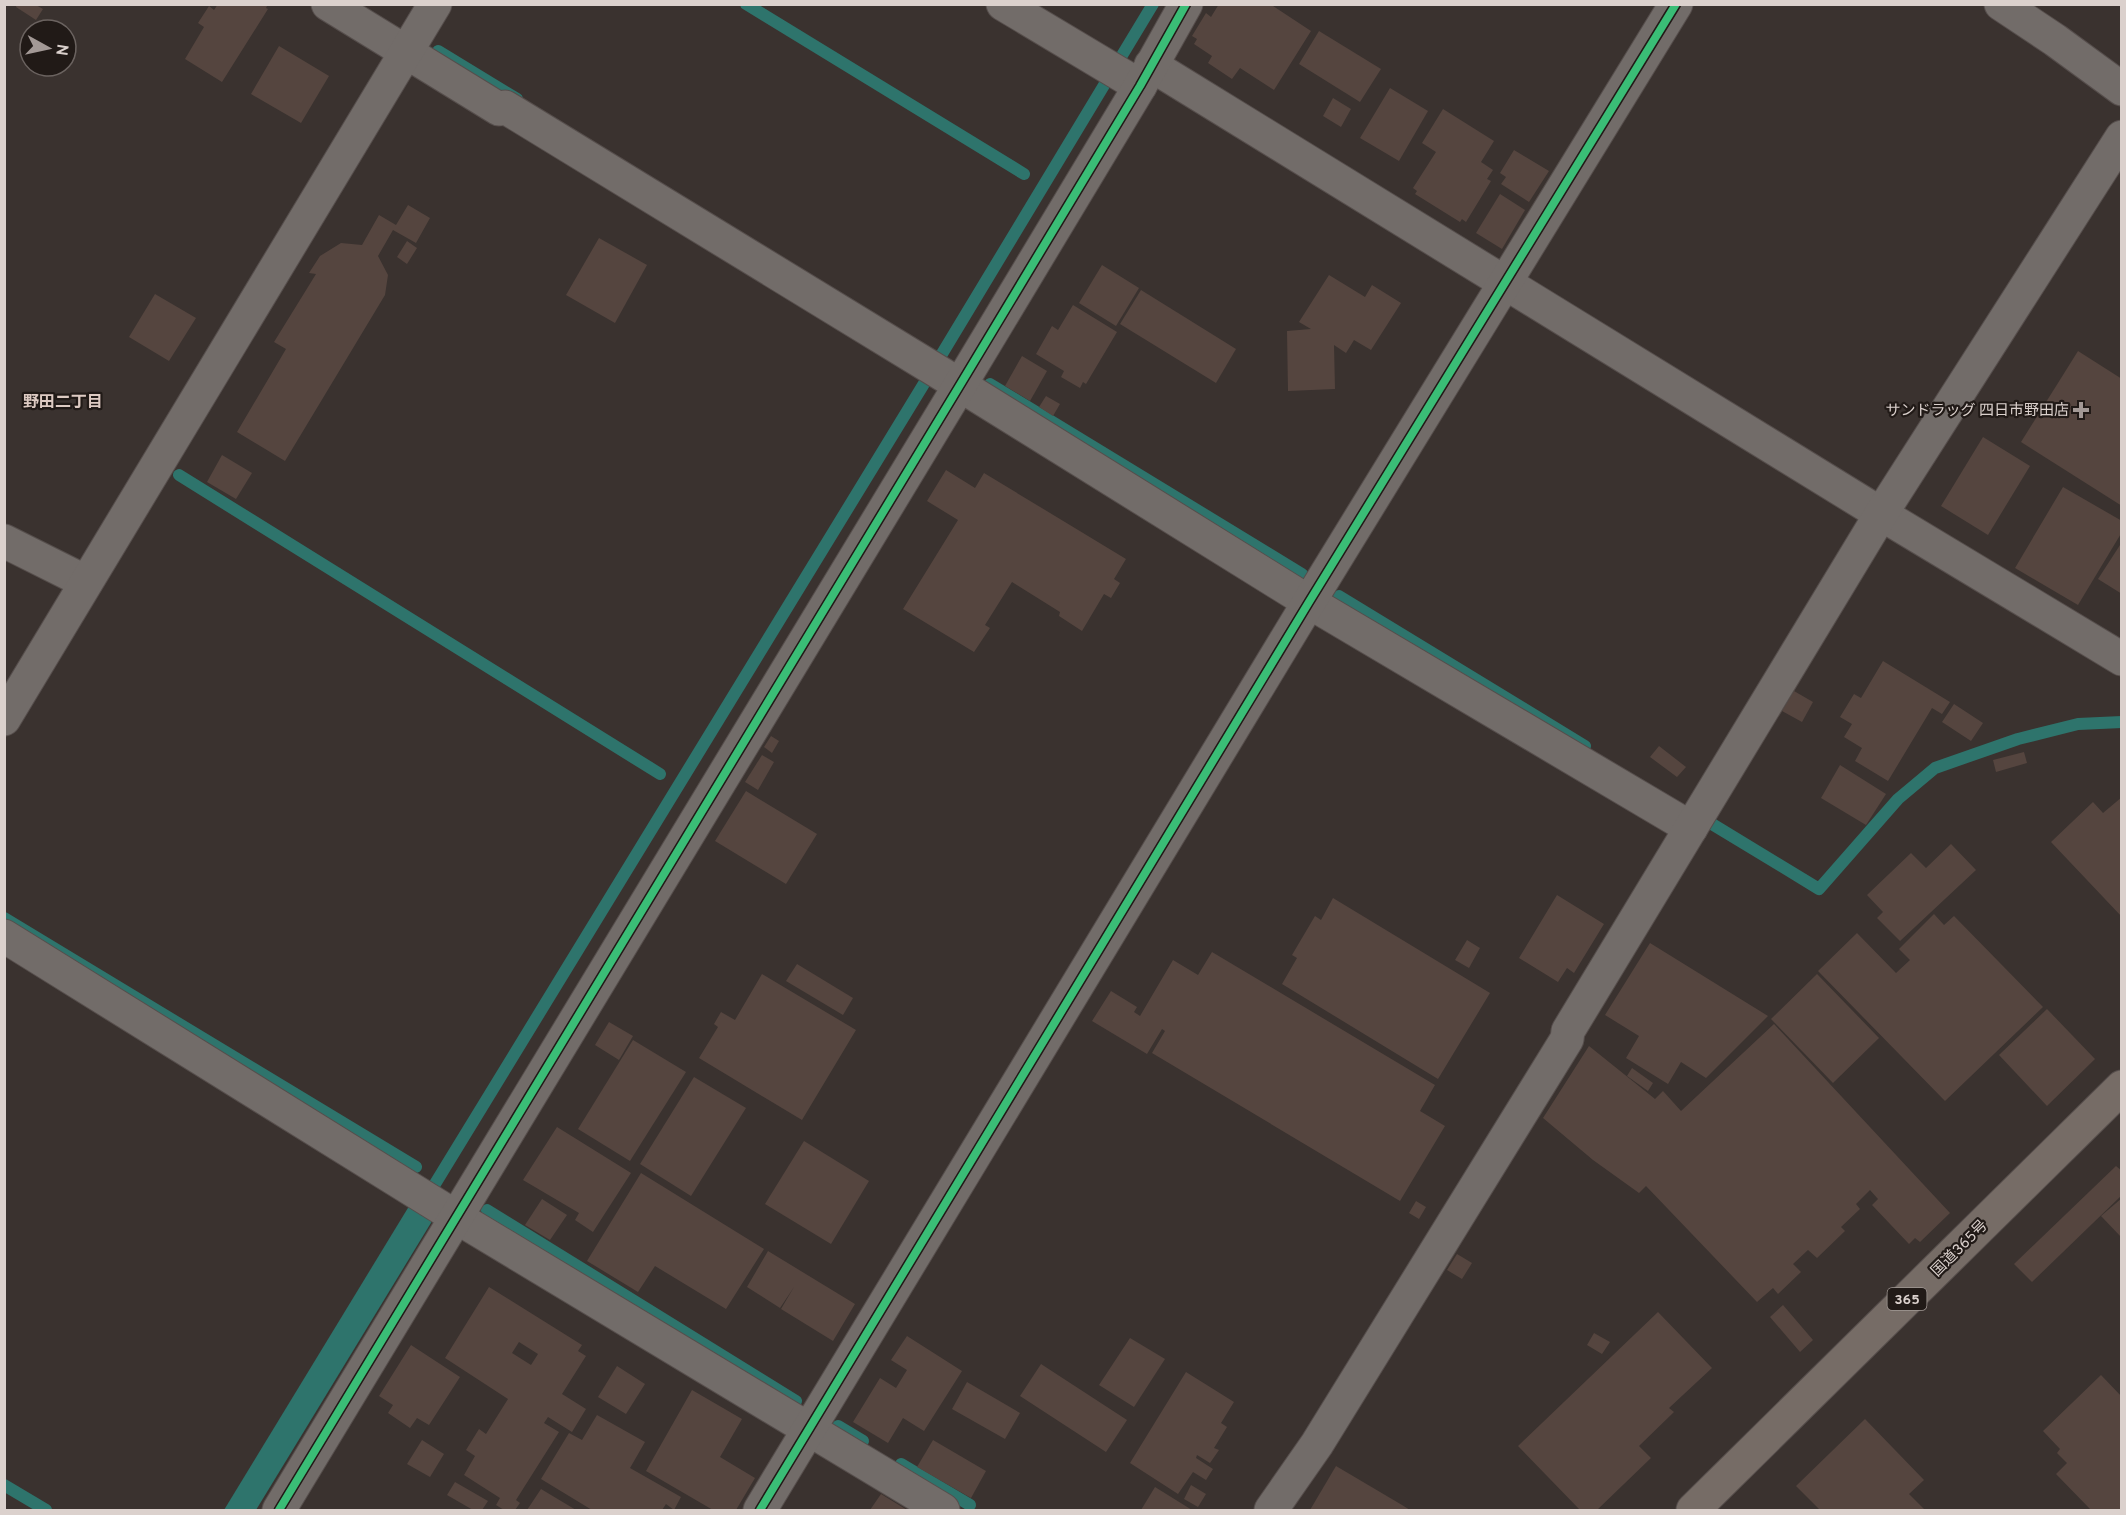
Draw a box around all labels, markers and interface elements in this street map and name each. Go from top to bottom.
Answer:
north arrow [18,18,78,78]
text: N [50,43,72,57]
district label: 野田二丁目 [23,393,103,413]
place label: サンドラッグ 四日市野田店 [1885,402,2069,421]
marker: サンドラッグ 四日市野田店 [2074,403,2088,417]
street label: 国道365号 [1928,1217,1992,1281]
road number: 365 [1888,1288,1926,1310]

